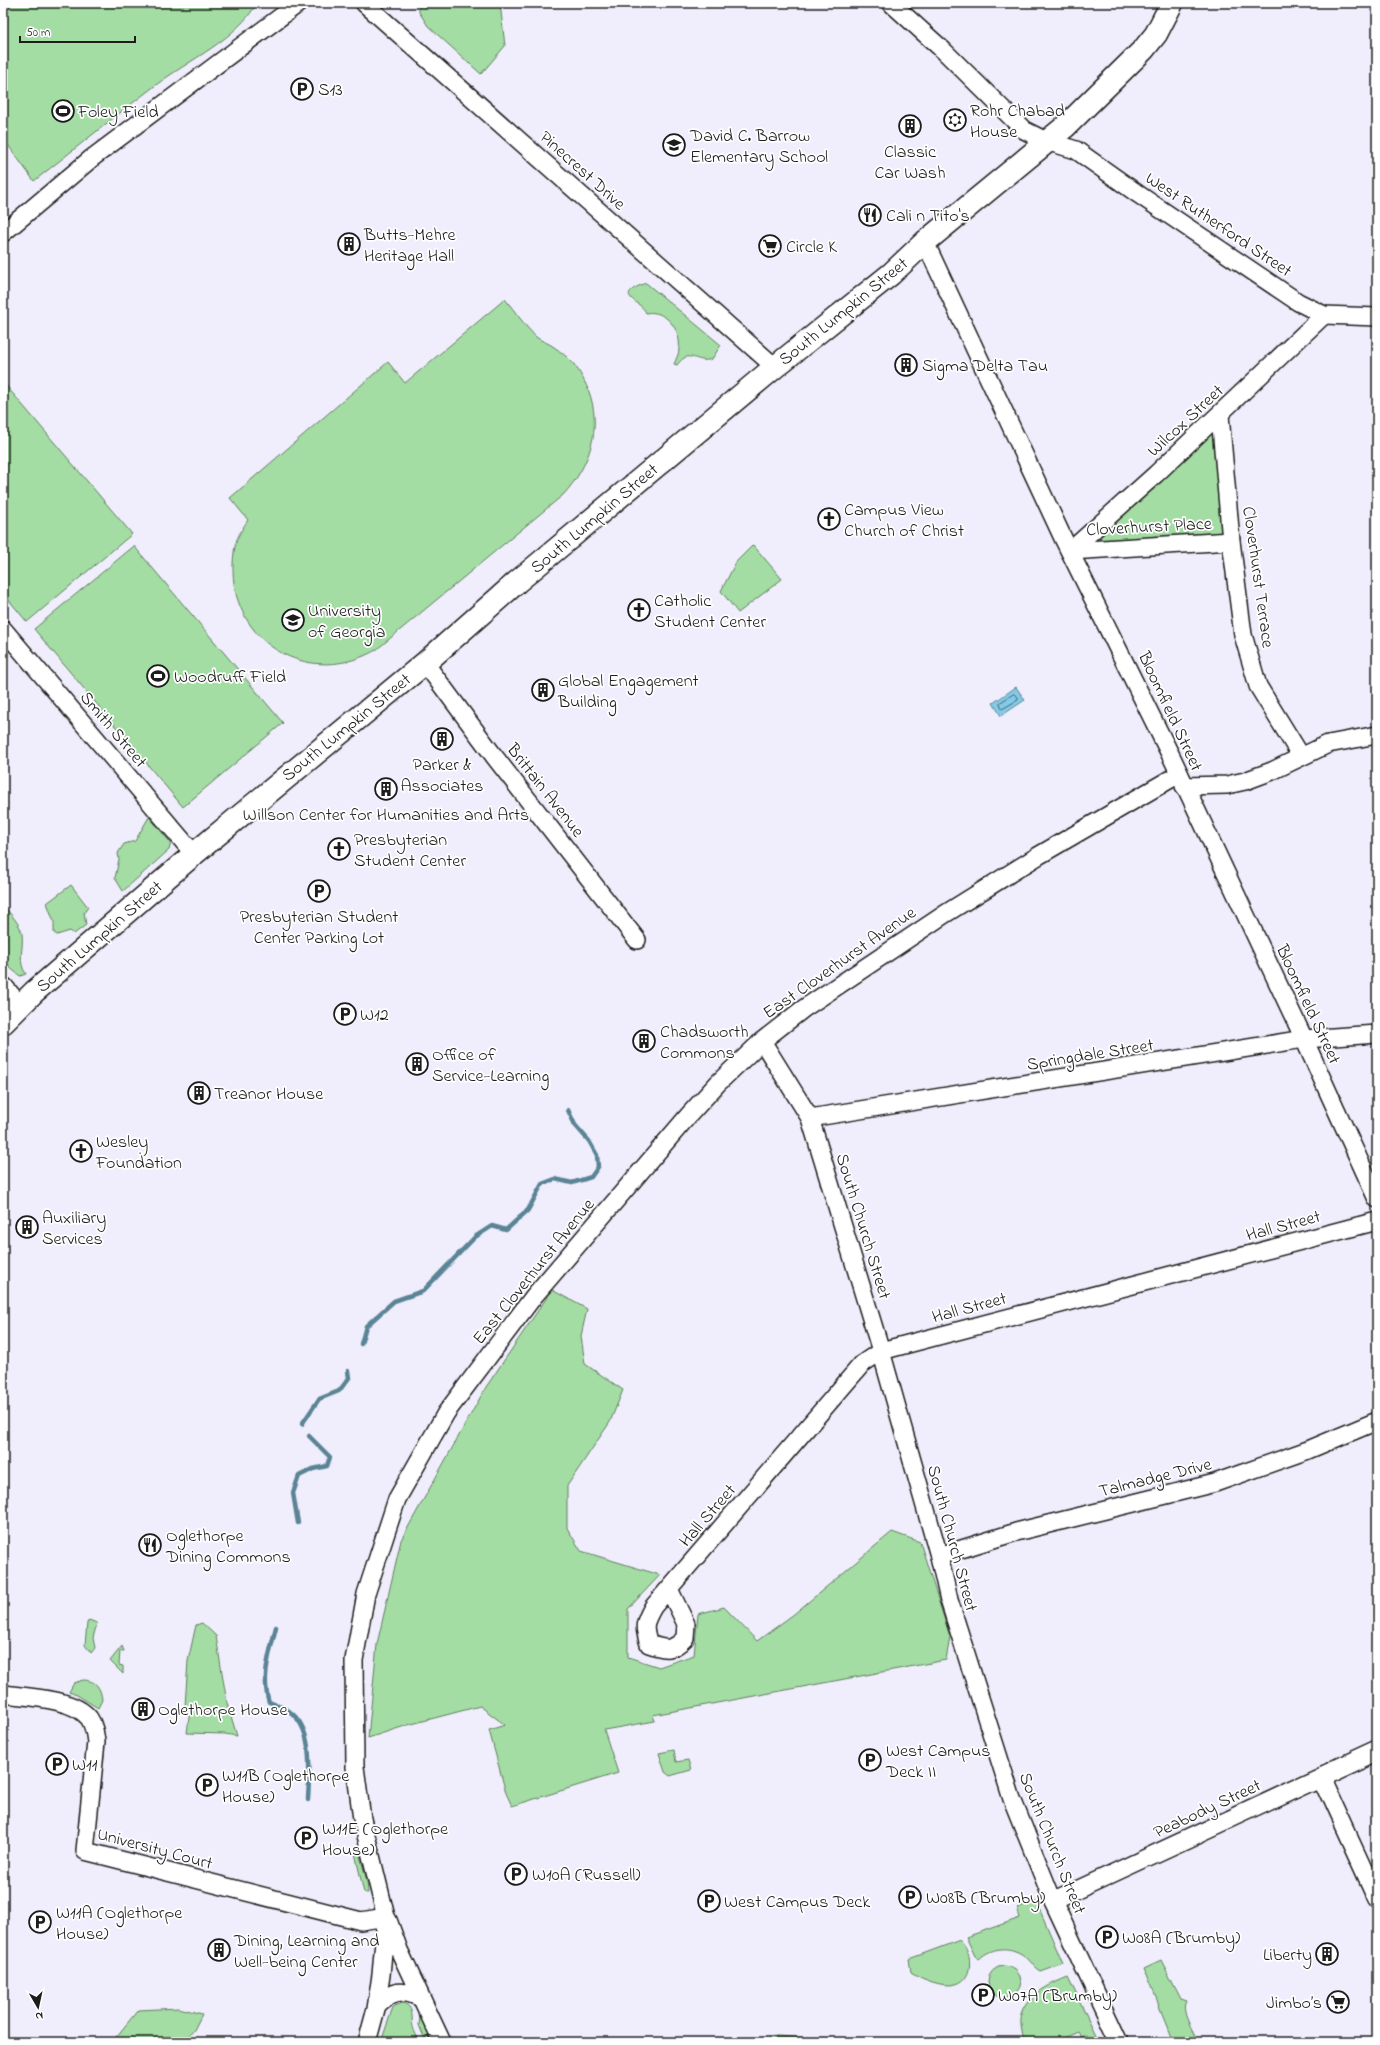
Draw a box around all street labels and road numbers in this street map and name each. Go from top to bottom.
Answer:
street label: Pinecrest Drive [533,126,631,218]
street label: West Rutherford Street [1139,167,1297,285]
street label: South Lumpkin Street [774,252,915,373]
street label: Wilcox Street [1142,379,1230,464]
street label: South Lumpkin Street [526,458,665,581]
street label: Cloverhurst Terrace [1234,505,1280,651]
street label: Cloverhurst Place [1086,512,1213,544]
street label: Bloomfield Street [1130,647,1208,776]
street label: South Lumpkin Street [277,668,418,789]
street label: Smith Street [73,686,152,774]
street label: Brittain Avenue [499,738,590,845]
street label: South Lumpkin Street [31,875,169,1000]
street label: East Cloverhurst Avenue [758,900,923,1026]
street label: Bloomfield Street [1268,940,1346,1069]
street label: Springdale Street [1025,1033,1156,1080]
street label: South Church Street [828,1151,897,1303]
street label: East Cloverhurst Avenue [467,1193,602,1351]
street label: Hall Street [1243,1205,1324,1249]
street label: Hall Street [929,1287,1010,1331]
street label: Talmadge Drive [1096,1452,1216,1506]
street label: South Church Street [919,1462,983,1615]
street label: Hall Street [674,1479,743,1554]
street label: South Church Street [1011,1769,1091,1919]
street label: Peabody Street [1150,1774,1266,1846]
street label: University Court [94,1822,215,1878]

